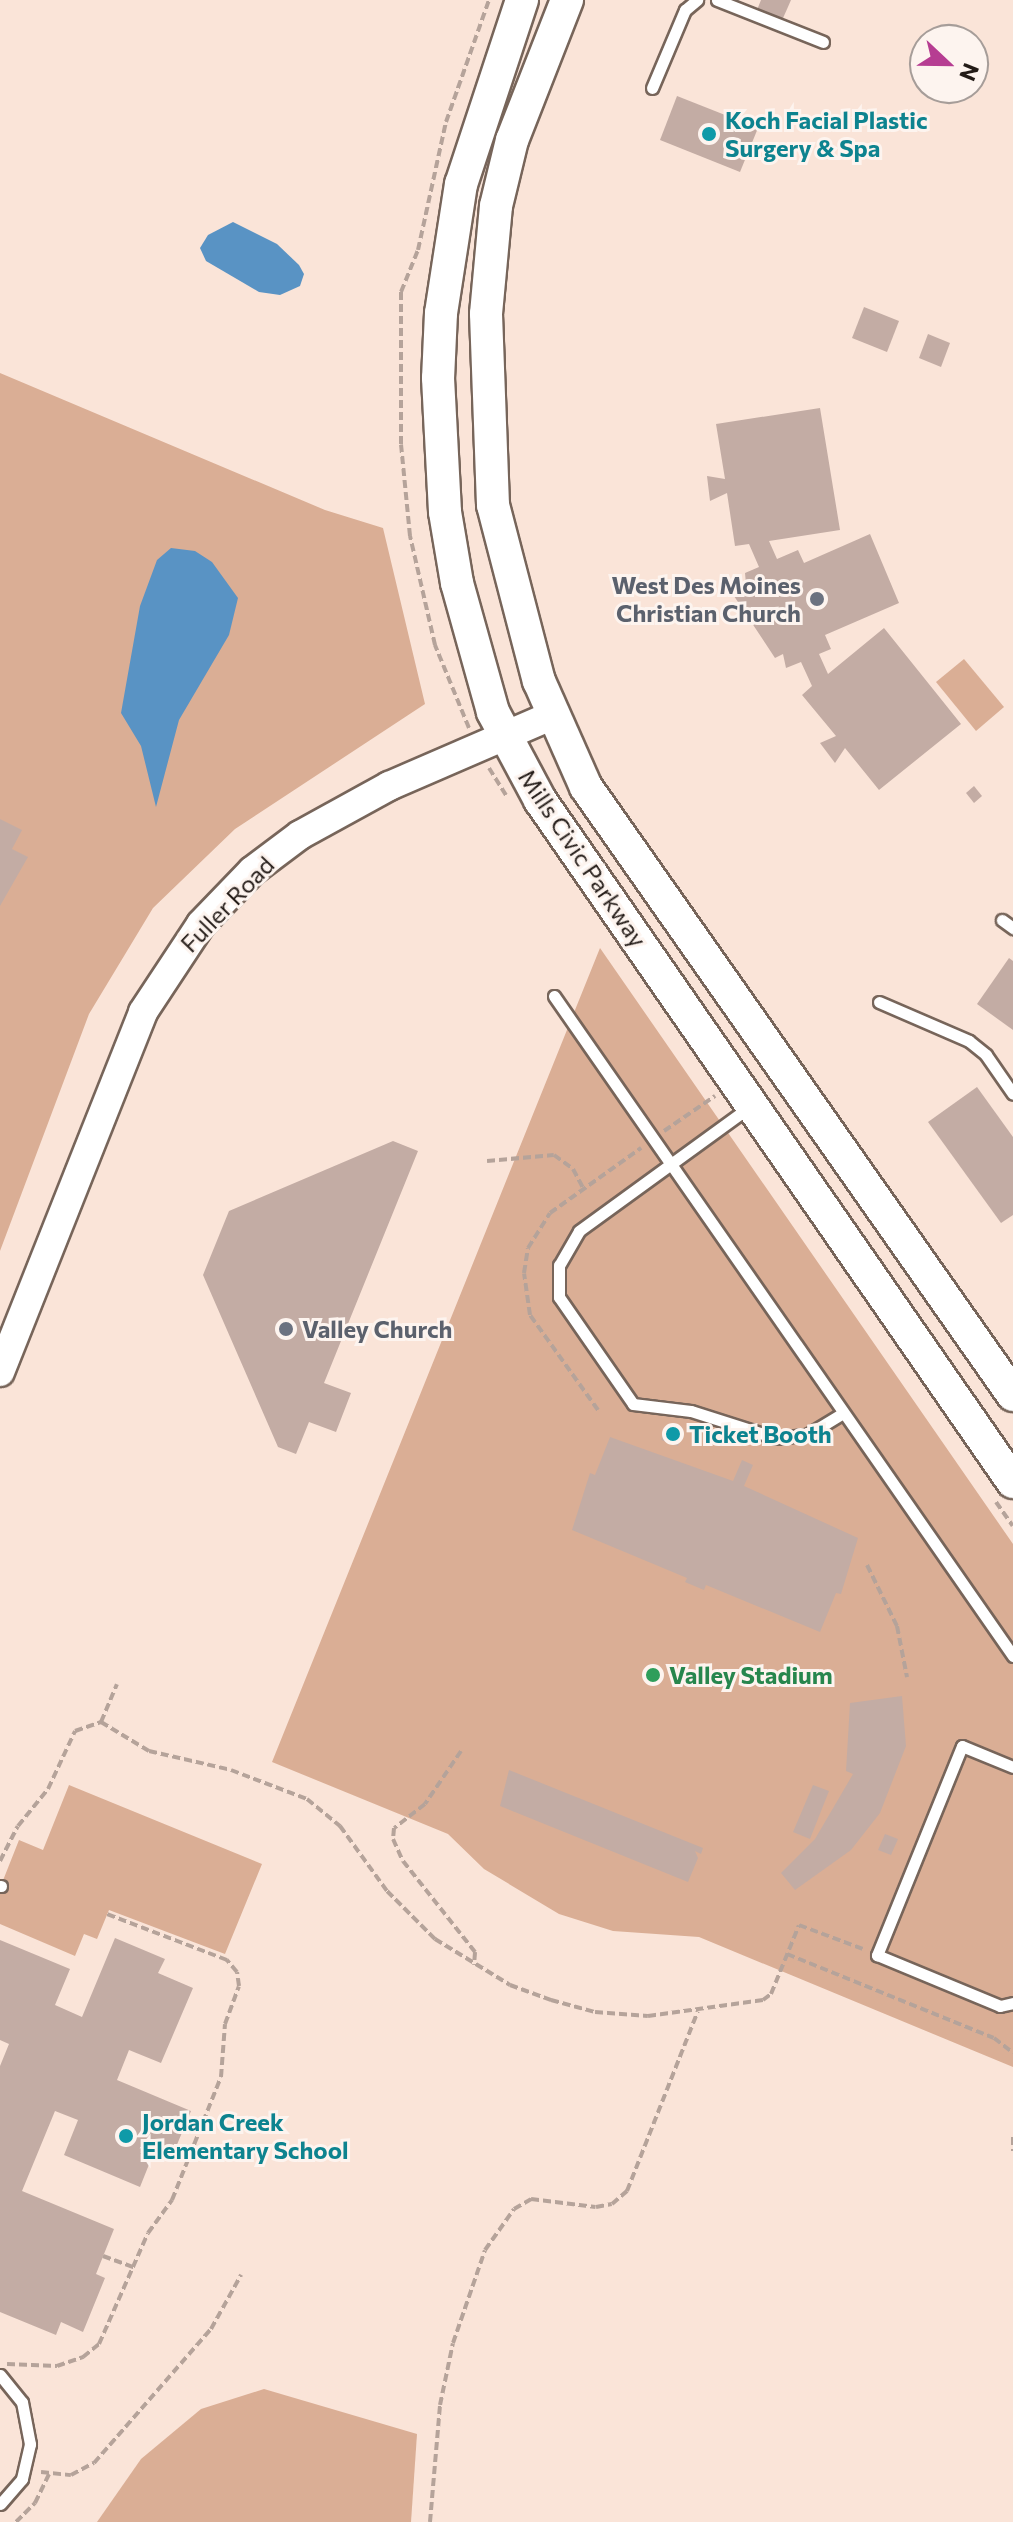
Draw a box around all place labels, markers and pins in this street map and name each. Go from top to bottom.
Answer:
place label: Koch Facial Plastic Surgery & Spa [725,106,928,162]
marker: Koch Facial Plastic Surgery & Spa [700,125,718,143]
place label: West Des Moines Christian Church [611,571,801,627]
marker: West Des Moines Christian Church [808,590,826,608]
place label: Valley Church [302,1315,452,1343]
marker: Valley Church [277,1320,295,1338]
place label: Ticket Booth [689,1420,832,1448]
marker: Ticket Booth [664,1425,682,1443]
place label: Valley Stadium [669,1661,833,1689]
marker: Valley Stadium [644,1666,662,1684]
place label: Jordan Creek Elementary School [142,2108,349,2164]
marker: Jordan Creek Elementary School [117,2127,135,2145]

